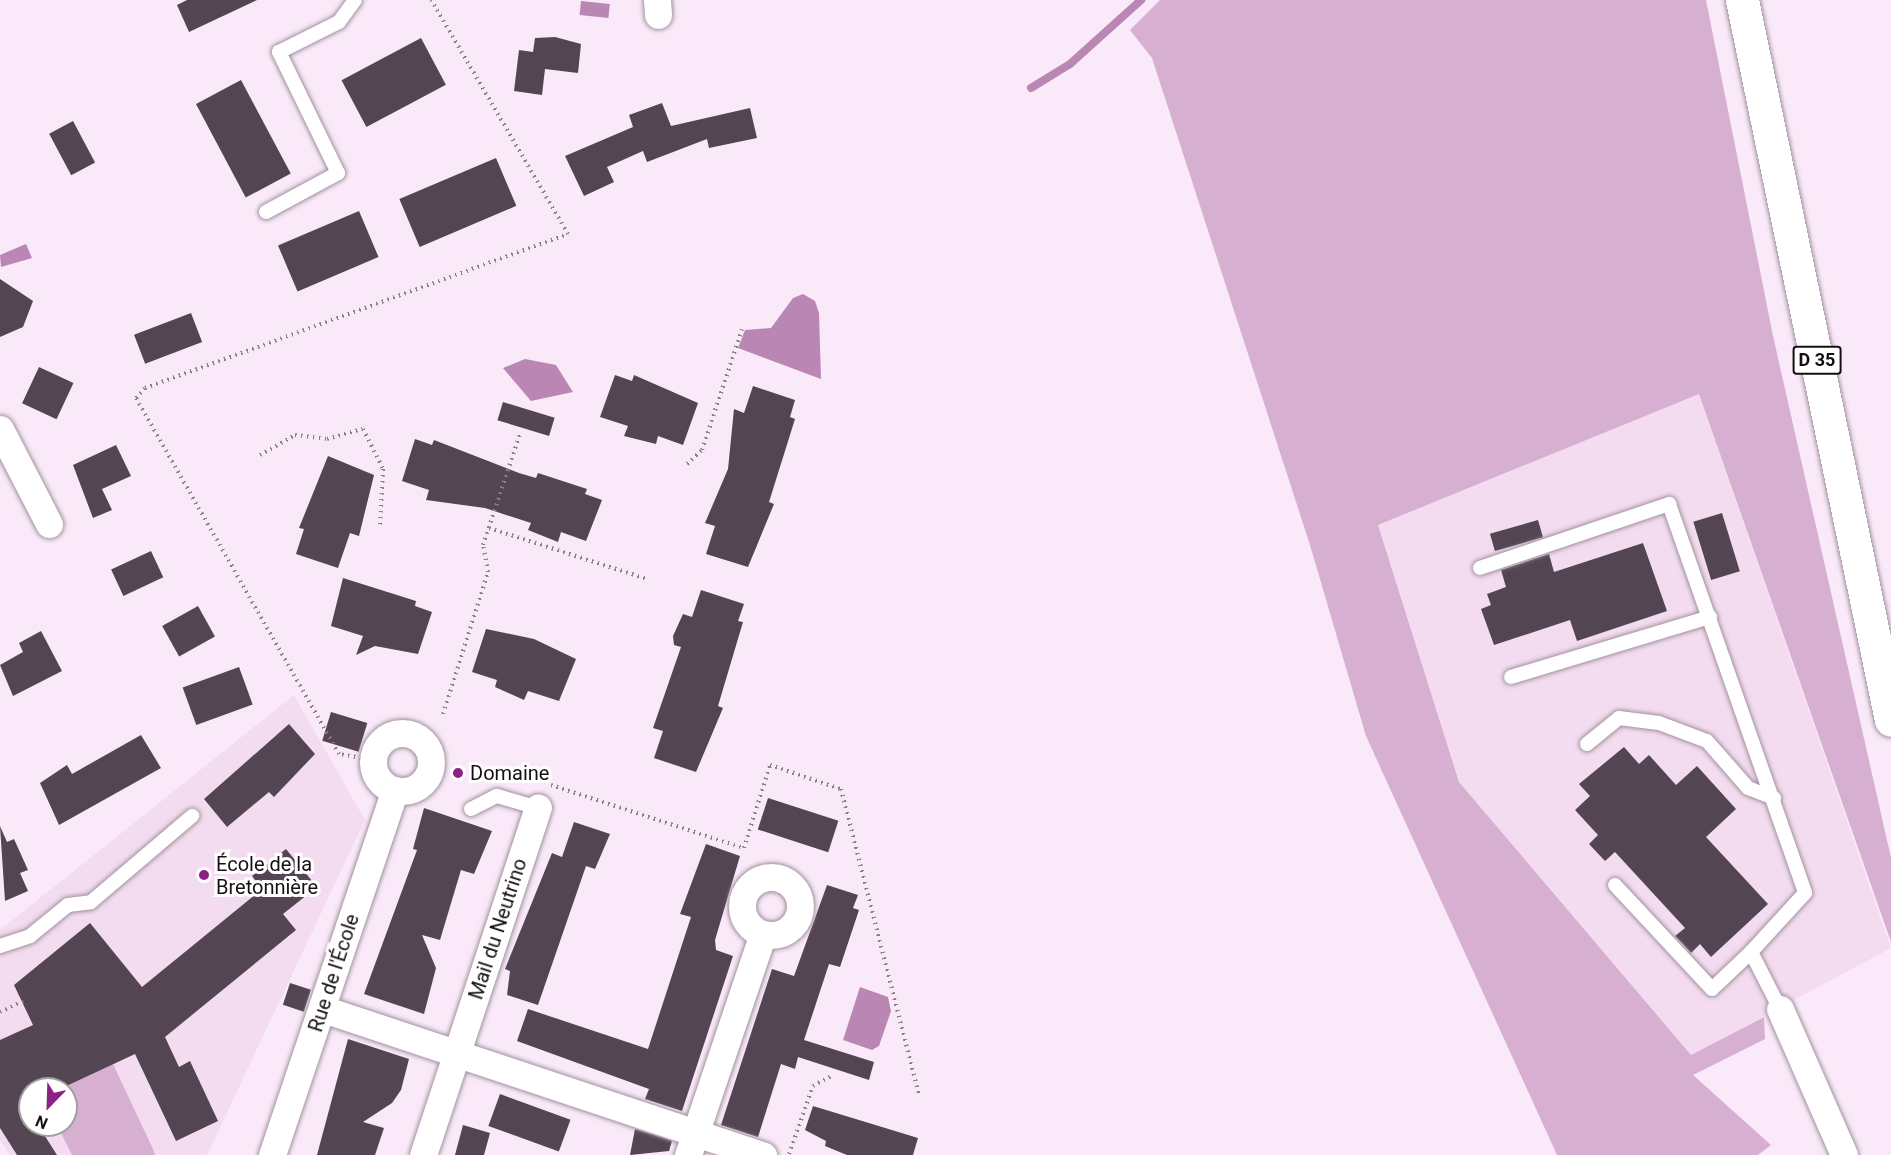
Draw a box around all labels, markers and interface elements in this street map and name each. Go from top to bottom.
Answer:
road number: D 35 [1792,345,1842,375]
place label: Domaine [470,761,549,785]
marker: Domaine [451,766,465,780]
place label: École de la Bretonnière [216,852,318,899]
street label: Mail du Neutrino [464,855,532,1003]
marker: École de la Bretonnière [197,868,211,882]
street label: Rue de l'École [304,911,364,1035]
north arrow [18,1077,78,1137]
text: N [33,1111,50,1133]

